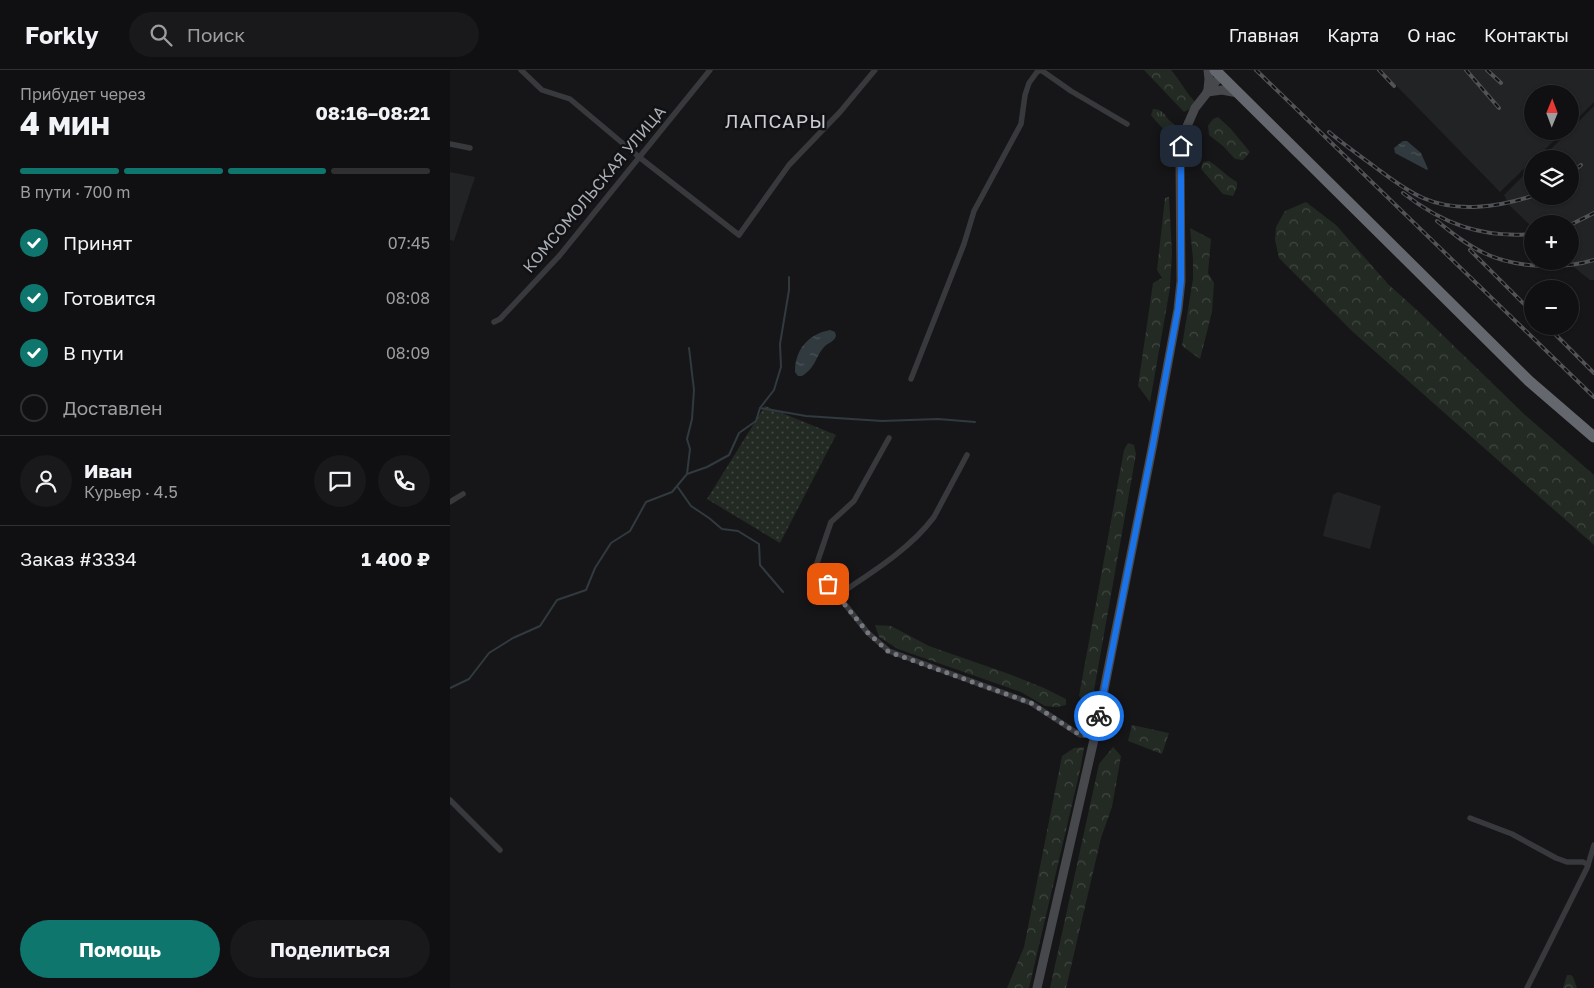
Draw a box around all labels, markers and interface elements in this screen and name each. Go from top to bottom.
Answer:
search box [129,12,479,57]
text: Forkly [25,20,99,49]
icon: search [147,21,175,49]
text: Поиск [187,23,245,46]
text: Главная [1229,24,1299,46]
text: Карта [1327,24,1379,46]
text: О нас [1407,24,1456,46]
text: Контакты [1484,24,1569,46]
text: Прибудет через [20,84,146,104]
north arrow [1524,85,1579,140]
map controls [1524,85,1579,335]
text: 08:16–08:21 [316,101,430,124]
street label: КОМСОМОЛЬСКАЯ УЛИЦА [518,101,670,276]
text: 4 мин [20,104,110,142]
district label: ЛАПСАРЫ [725,109,827,132]
pin [1160,125,1202,167]
icon: home [1167,132,1195,160]
button: layers [1524,150,1579,205]
text: В пути · 700 m [20,182,130,202]
button: + [1524,215,1579,270]
icon: check [20,229,48,257]
text: Принят [63,231,132,254]
text: 07:45 [388,233,430,253]
button: − [1524,280,1579,335]
icon: check [20,284,48,312]
text: Готовится [63,286,156,309]
text: 08:08 [386,288,430,308]
icon: check [20,339,48,367]
text: В пути [63,341,124,364]
text: 08:09 [386,343,430,363]
text: Доставлен [63,396,163,419]
button: person [20,455,72,507]
button: chat [314,455,366,507]
button: phone [378,455,430,507]
text: Иван [84,459,132,482]
text: Курьер · 4.5 [84,482,178,502]
text: Заказ #3334 [20,547,137,570]
text: 1 400 ₽ [361,547,430,570]
pin [807,563,849,605]
icon: bag [814,570,842,598]
courier [1074,691,1124,741]
icon: bike [1085,702,1113,730]
button: Помощь [20,920,220,978]
button: Поделиться [230,920,430,978]

